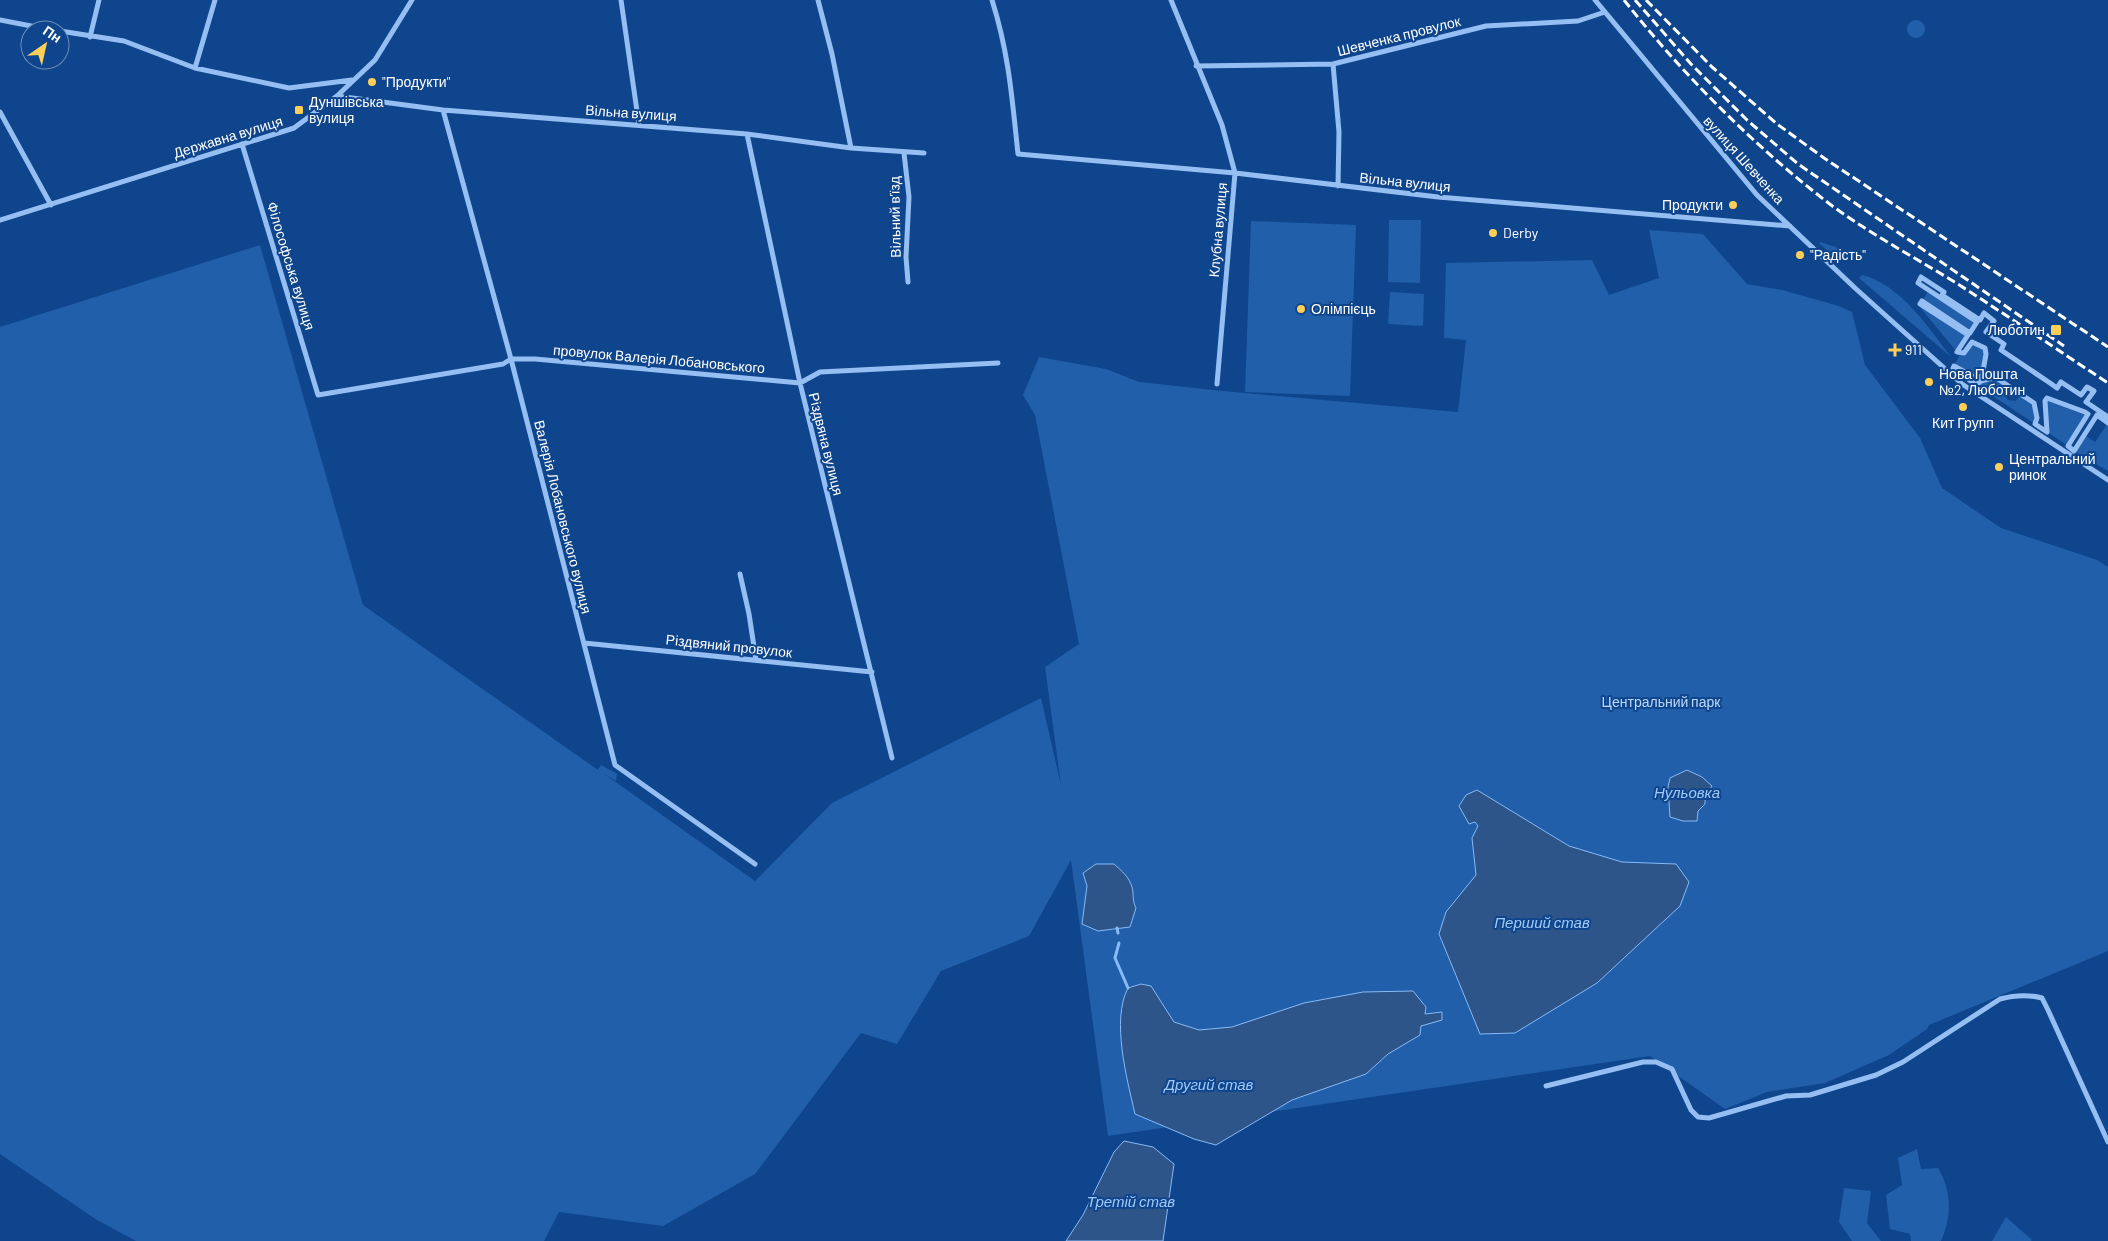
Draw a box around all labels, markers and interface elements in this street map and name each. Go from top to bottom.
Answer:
street label: Шевченка провулок [1335,12,1463,59]
north arrow [20,20,70,70]
text: Пн [40,22,65,46]
place label: "Продукти" [382,73,451,90]
marker: "Продукти" [366,76,378,88]
place label: Дуншівська вулиця [309,93,384,126]
street label: Вільна вулиця [585,101,677,124]
marker: Дуншівська вулиця [293,104,305,116]
street label: Державна вулиця [171,112,285,161]
street label: вулиця Шевченка [1700,112,1789,207]
street label: Вільна вулиця [1359,168,1452,195]
street label: Вільний в'їзд [885,176,904,258]
street label: Клубна вулиця [1205,182,1230,278]
place label: Продукти [1662,196,1723,213]
marker: Продукти [1727,199,1739,211]
street label: Філософська вулиця [264,200,319,332]
place label: Derby [1503,224,1539,241]
marker: Derby [1487,227,1499,239]
place label: "Радість" [1810,246,1866,263]
marker: "Радість" [1794,249,1806,261]
place label: Олімпієць [1311,300,1376,317]
marker: Олімпієць [1295,303,1307,315]
place label: Люботин [1988,321,2045,338]
marker: Люботин [2049,323,2063,337]
street label: провулок Валерія Лобановського [552,341,766,376]
place label: 911 [1905,341,1922,358]
marker: 911 [1889,344,1901,356]
place label: Нова Пошта №2, Люботин [1939,365,2025,398]
marker: Нова Пошта №2, Люботин [1923,376,1935,388]
street label: Різдвяна вулиця [805,391,847,497]
marker: Кит Групп [1957,401,1969,413]
place label: Кит Групп [1932,414,1994,431]
street label: Валерія Лобановського вулиця [531,418,596,615]
place label: Центральний ринок [2009,450,2096,483]
marker: Центральний ринок [1993,461,2005,473]
street label: Різдвяний провулок [665,630,794,661]
park label: Центральний парк [1602,693,1721,710]
water label: Нульовка [1654,783,1720,801]
water label: Перший став [1494,913,1590,931]
water label: Другий став [1163,1075,1254,1093]
water label: Третій став [1087,1192,1175,1210]

